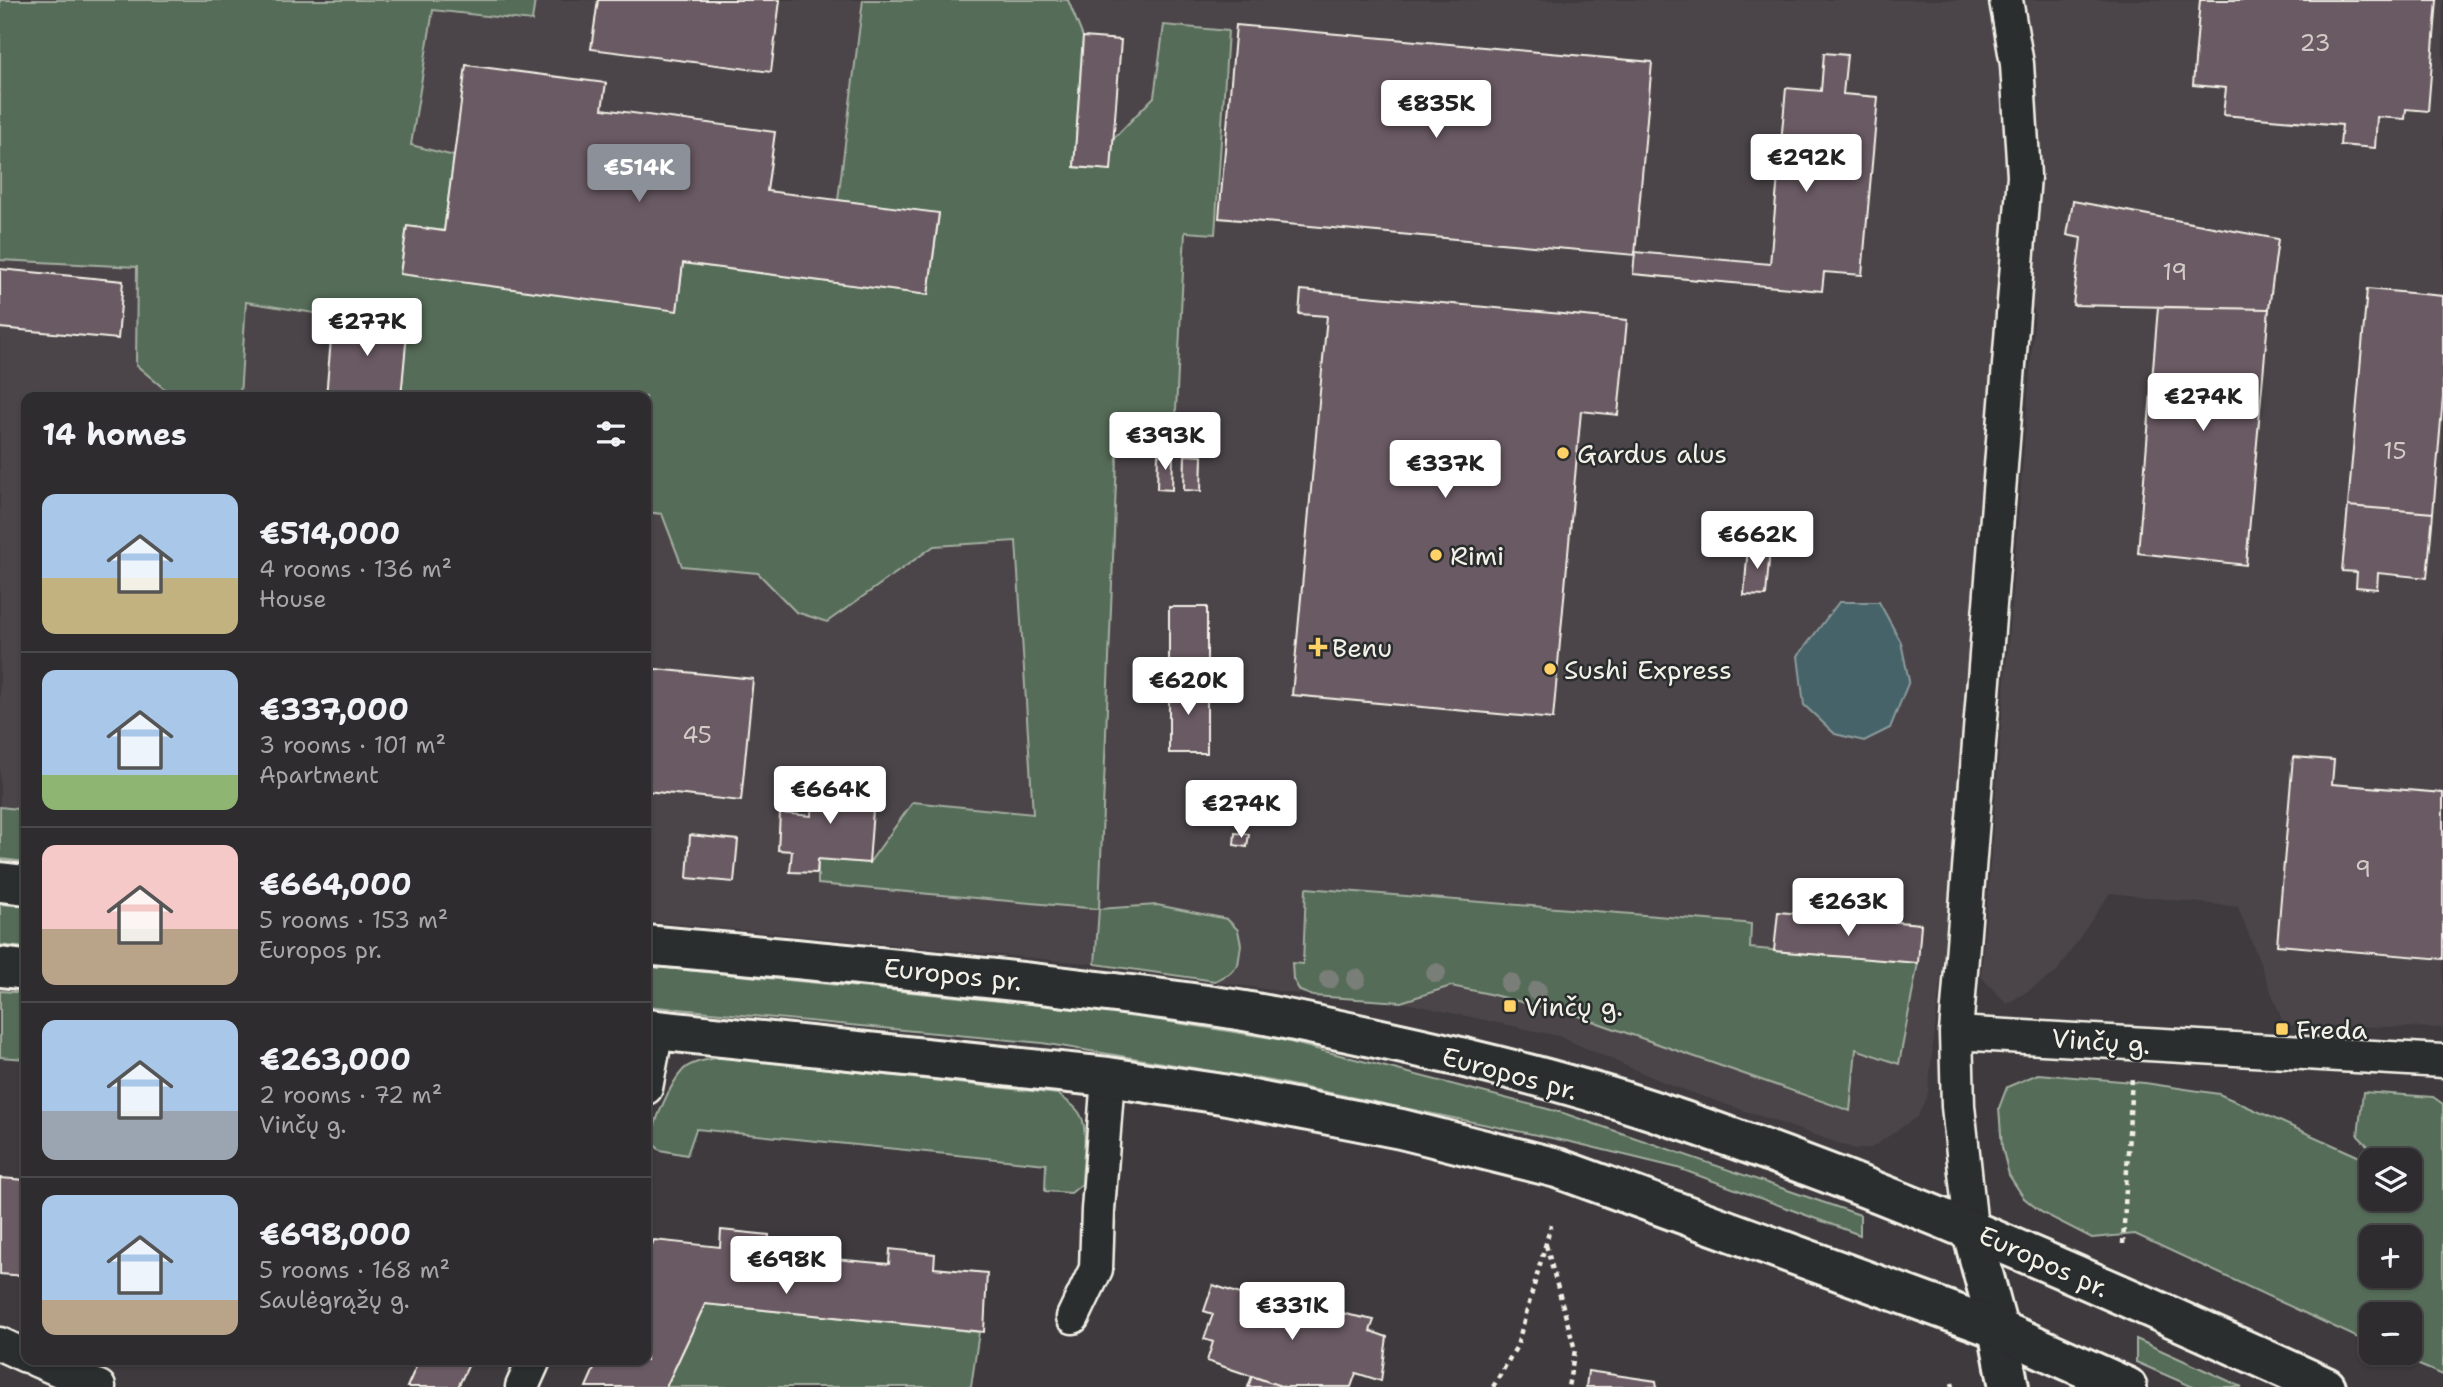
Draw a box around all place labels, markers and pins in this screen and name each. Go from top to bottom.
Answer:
pin: €835K [1387,80,1485,140]
pin: €292K [1757,134,1855,194]
pin: €514K [590,144,688,204]
pin: €277K [318,298,416,358]
pin: €274K [2154,374,2252,433]
pin: €393K [1116,412,1214,472]
place label: Gardus alus [1577,436,1727,471]
pin: €337K [1396,440,1494,500]
marker: Gardus alus [1555,445,1571,461]
pin: €662K [1708,512,1806,571]
place label: Rimi [1450,538,1504,573]
marker: Rimi [1428,547,1444,563]
place label: Benu [1332,630,1392,665]
marker: Benu [1310,639,1326,655]
place label: Sushi Express [1564,652,1732,687]
pin: €620K [1139,658,1237,717]
marker: Sushi Express [1542,661,1558,677]
pin: €664K [781,766,879,826]
pin: €274K [1192,780,1290,840]
pin: €263K [1799,878,1897,938]
place label: Vinčų g. [1524,989,1623,1024]
marker: Vinčų g. [1502,998,1518,1014]
place label: Freda [2296,1012,2367,1047]
marker: Freda [2274,1021,2290,1037]
pin: €698K [737,1236,835,1296]
pin: €331K [1243,1282,1341,1342]

